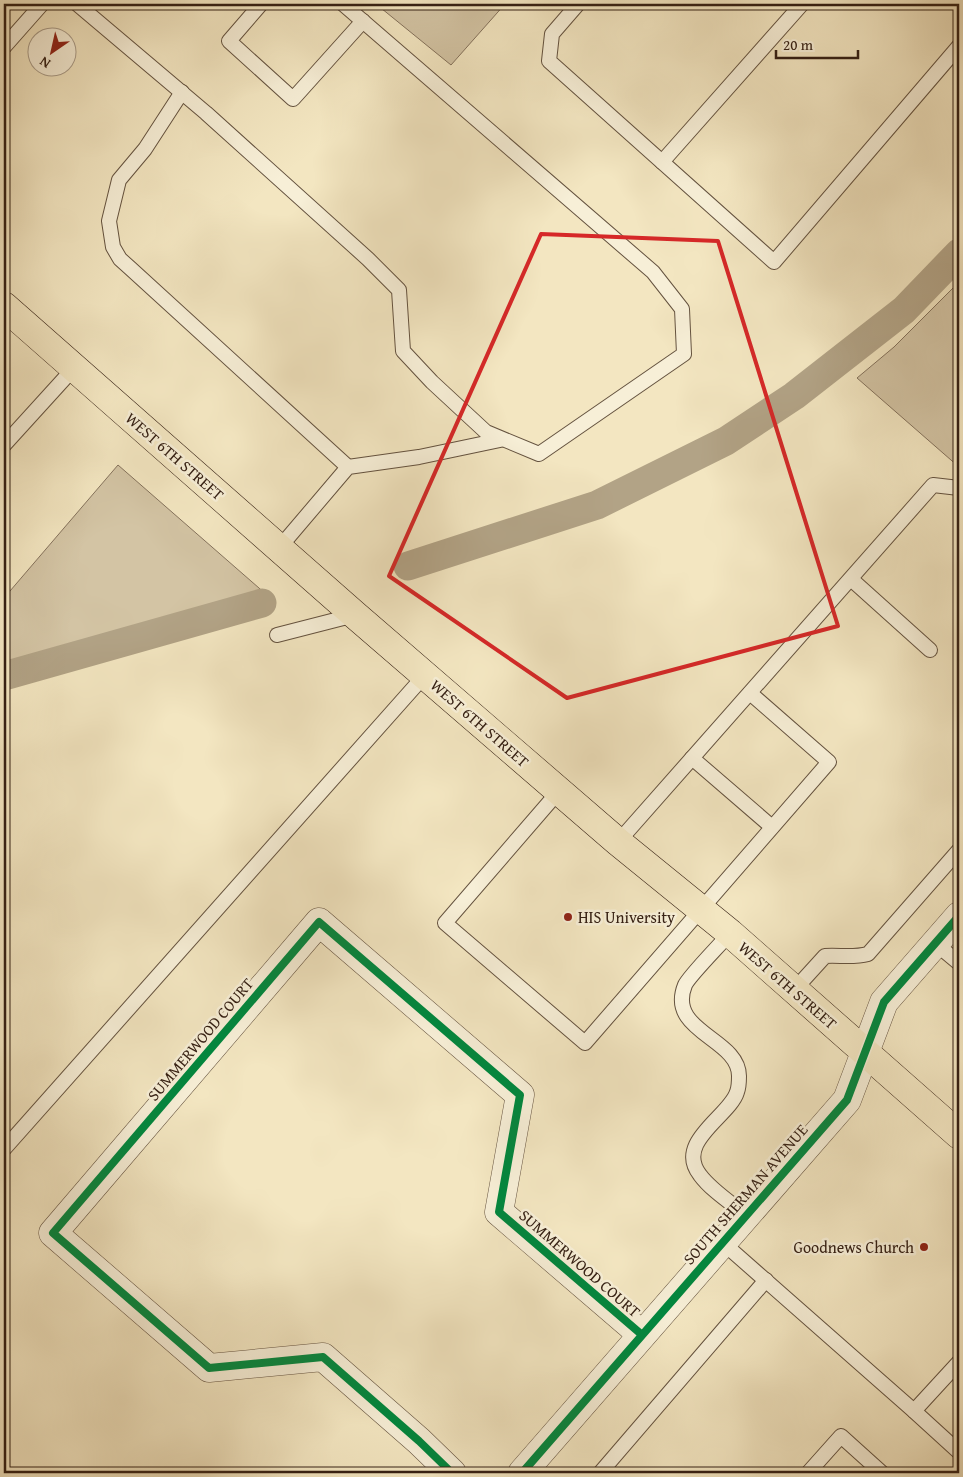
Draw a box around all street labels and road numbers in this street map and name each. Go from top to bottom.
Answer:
street label: WEST 6TH STREET [120,406,230,506]
street label: WEST 6TH STREET [425,673,535,773]
street label: WEST 6TH STREET [733,935,843,1035]
street label: SUMMERWOOD COURT [141,972,259,1106]
street label: SOUTH SHERMAN AVENUE [677,1118,813,1270]
street label: SUMMERWOOD COURT [514,1203,646,1323]

